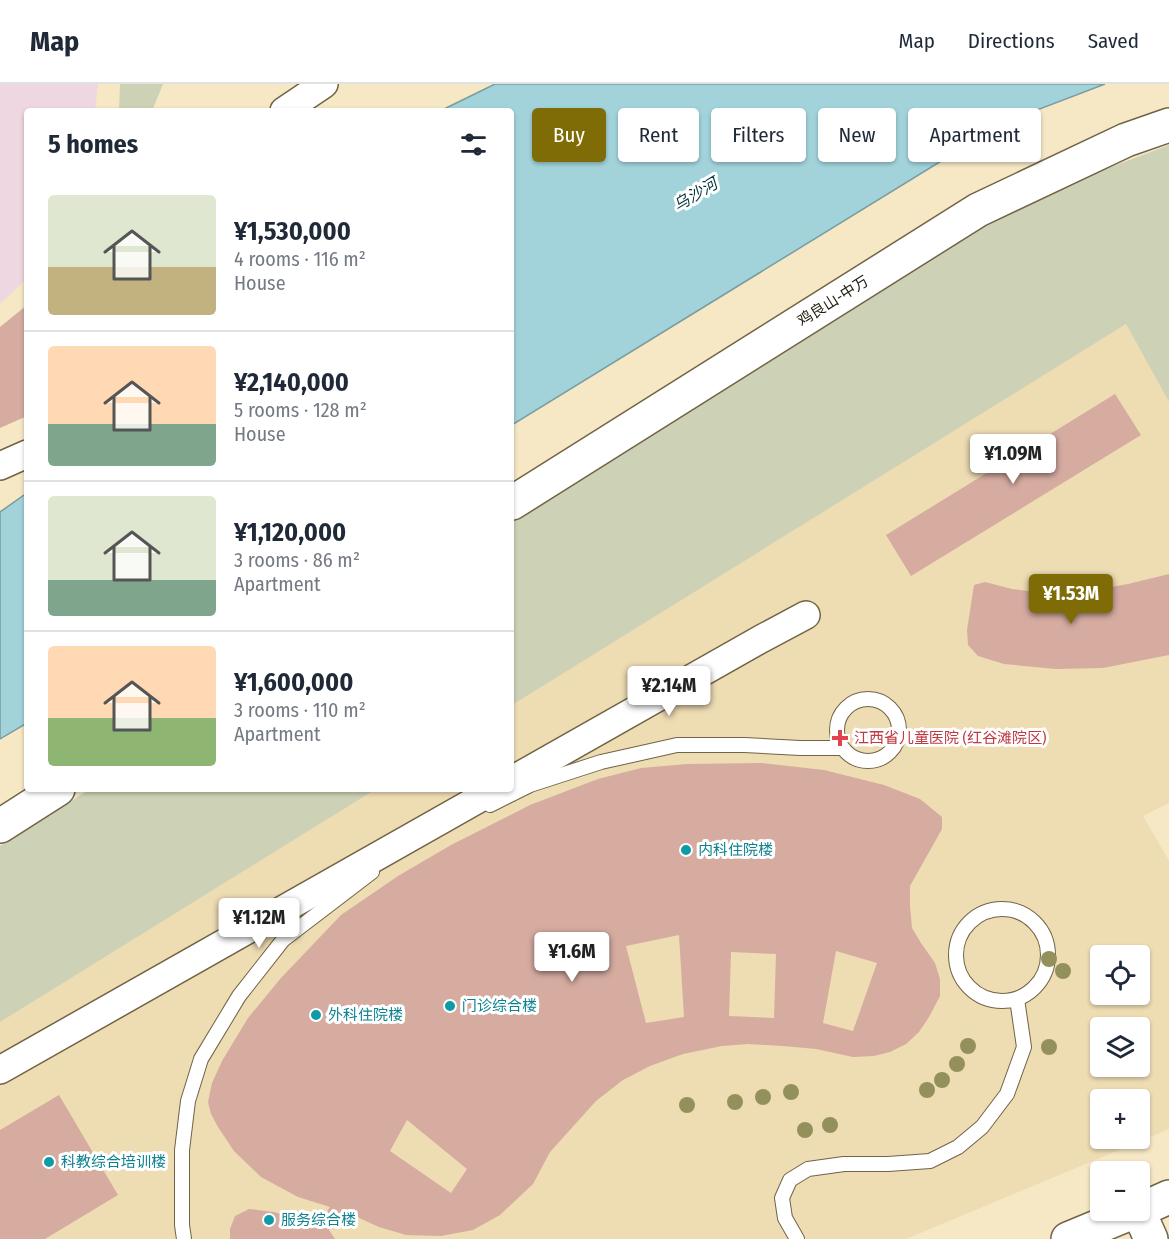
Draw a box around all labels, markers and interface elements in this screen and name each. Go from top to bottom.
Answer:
text: Map [30,25,79,58]
text: Map [898,28,935,54]
text: Directions [968,28,1055,54]
text: Saved [1088,28,1139,54]
chip: Buy [532,108,606,162]
chip: Rent [618,108,699,162]
chip: Filters [711,108,806,162]
chip: New [818,108,896,162]
chip: Apartment [908,108,1041,162]
icon: filters [457,128,490,161]
text: 5 homes [48,129,138,160]
water label: 乌沙河 [670,172,723,215]
text: ¥1,530,000 [234,216,351,247]
icon: home [96,219,168,291]
text: 4 rooms · 116 m² [234,247,366,271]
text: House [234,271,286,295]
street label: 鸡良山-中万 [794,272,872,330]
text: ¥2,140,000 [234,367,349,398]
icon: home [96,370,168,442]
text: 5 rooms · 128 m² [234,398,367,422]
text: House [234,422,286,446]
pin: ¥1.09M [964,434,1062,485]
text: ¥1.09M [984,441,1042,465]
text: ¥1,120,000 [234,517,346,548]
icon: home [96,520,168,592]
text: 3 rooms · 86 m² [234,548,360,572]
text: Apartment [234,572,321,596]
pin: ¥1.53M [1022,574,1120,625]
text: ¥1.53M [1043,581,1099,605]
pin: ¥2.14M [620,666,718,717]
text: ¥1,600,000 [234,667,353,698]
icon: home [96,670,168,742]
text: ¥2.14M [641,673,697,697]
text: 3 rooms · 110 m² [234,698,366,722]
text: Apartment [234,722,321,746]
marker: 江西省儿童医院 (红谷滩院区) [831,729,849,747]
place label: 江西省儿童医院 (红谷滩院区) [854,729,1046,747]
place label: 内科住院楼 [698,841,773,859]
marker: 内科住院楼 [679,843,693,857]
pin: ¥1.12M [210,898,308,949]
text: ¥1.12M [233,905,285,929]
pin: ¥1.6M [530,932,614,983]
text: ¥1.6M [548,939,596,963]
map controls [1090,945,1150,1221]
button: locate [1090,945,1150,1005]
place label: 门诊综合楼 [462,997,537,1015]
marker: 门诊综合楼 [443,999,457,1013]
place label: 外科住院楼 [328,1006,403,1024]
marker: 外科住院楼 [309,1008,323,1022]
button: layers [1090,1017,1150,1077]
button: + [1090,1089,1150,1149]
place label: 科教综合培训楼 [61,1153,166,1171]
marker: 科教综合培训楼 [42,1155,56,1169]
button: − [1090,1161,1150,1221]
place label: 服务综合楼 [281,1211,356,1229]
marker: 服务综合楼 [262,1213,276,1227]

